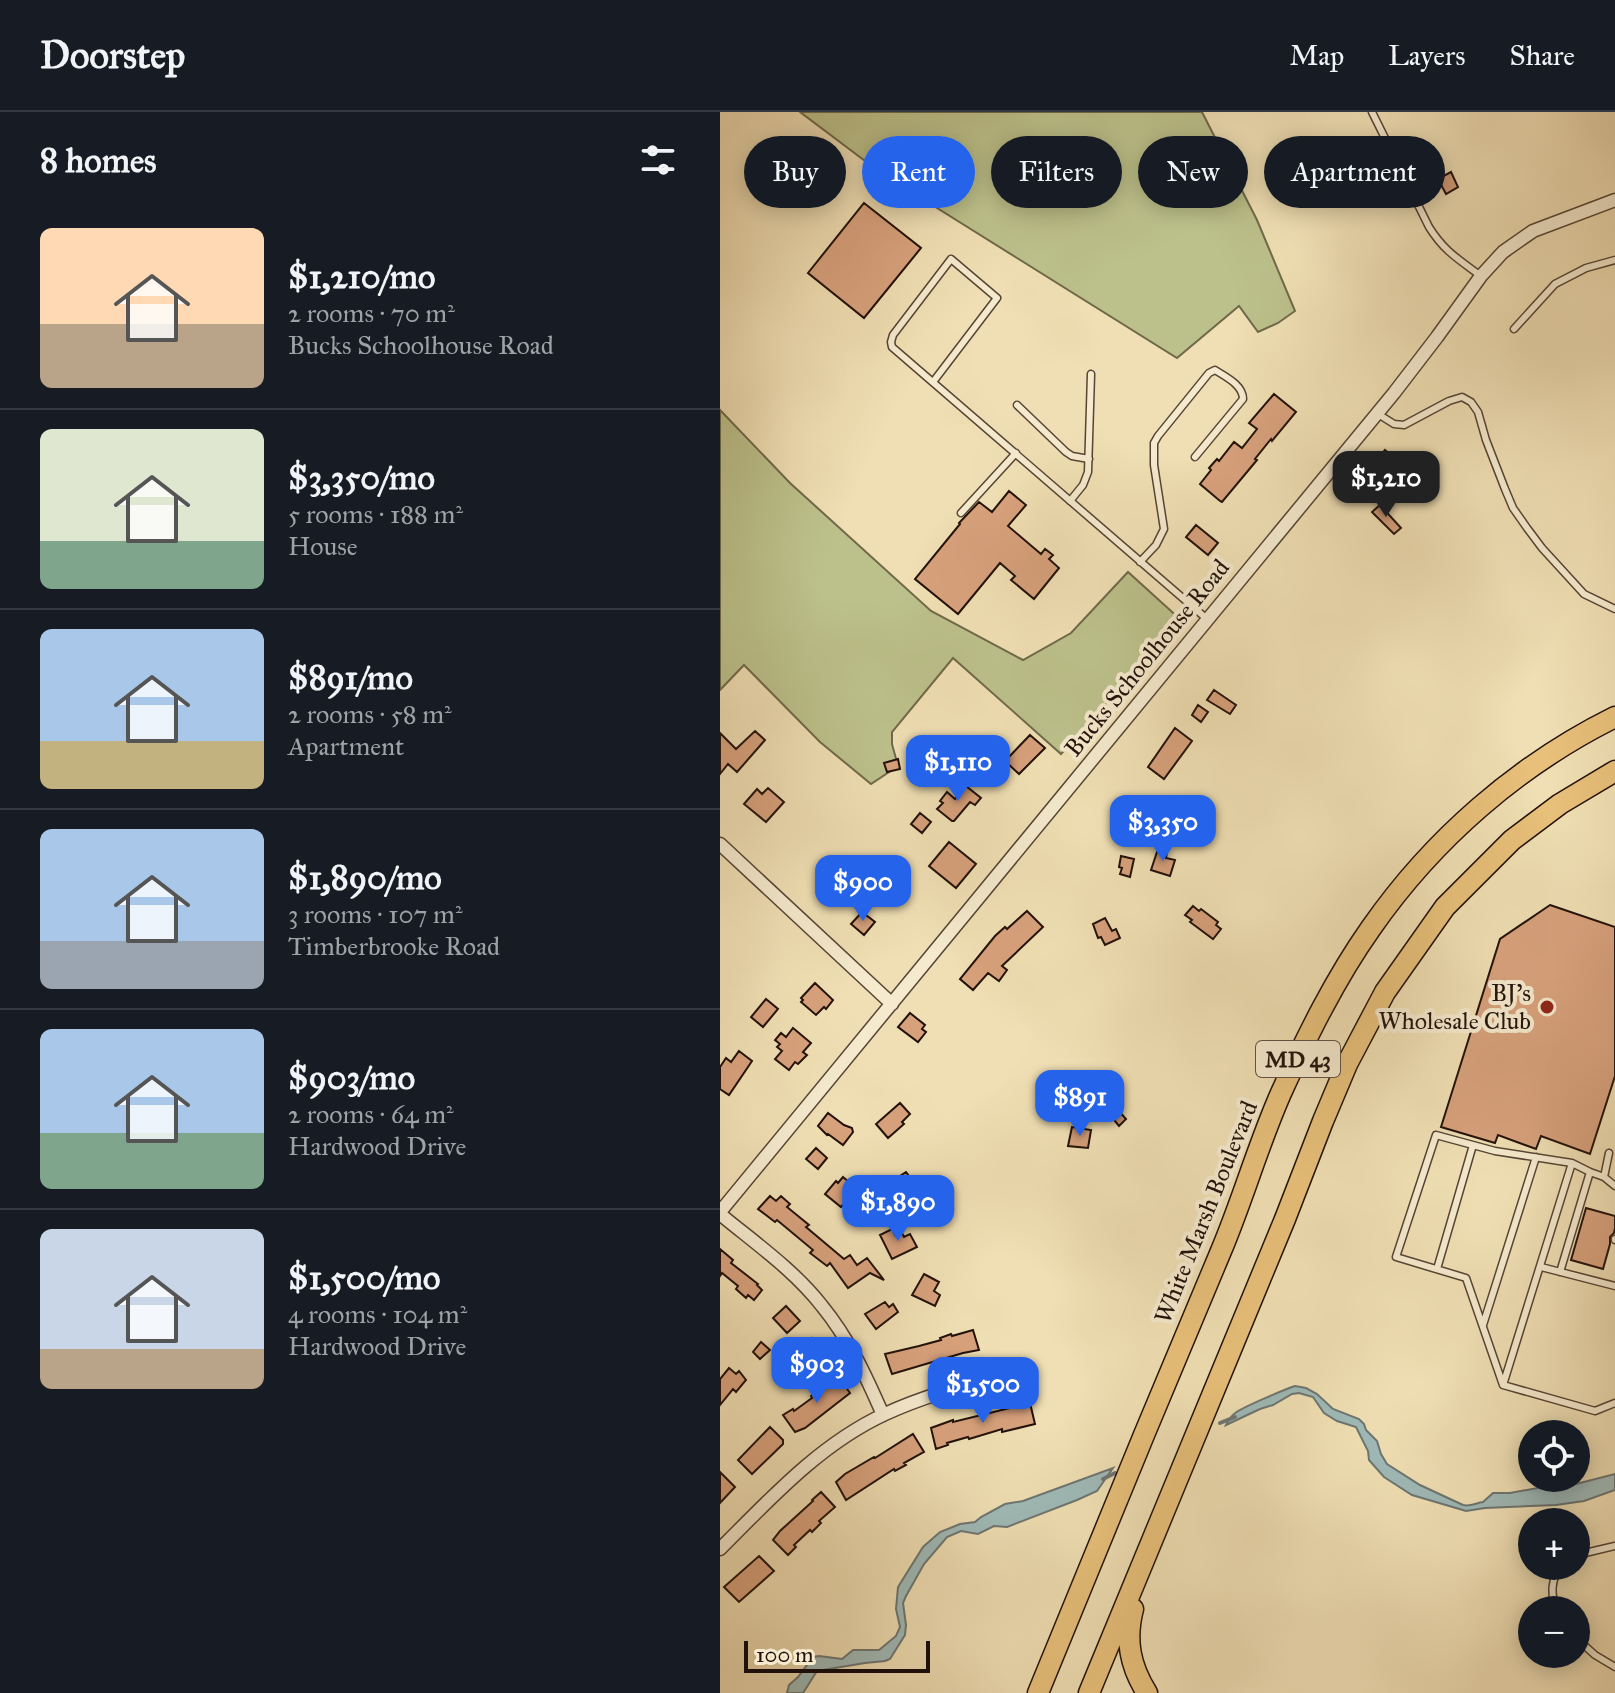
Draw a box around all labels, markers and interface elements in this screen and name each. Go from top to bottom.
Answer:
text: Doorstep [40,32,185,78]
text: Map [1289,38,1344,73]
text: Layers [1388,38,1466,73]
text: Share [1510,38,1575,73]
chip: Buy [744,136,846,208]
chip: Rent [862,136,975,208]
chip: Filters [991,136,1122,208]
chip: New [1138,136,1248,208]
chip: Apartment [1264,136,1445,208]
icon: filters [636,138,680,182]
text: 8 homes [40,140,156,181]
text: $1,210/mo [288,256,435,297]
icon: home [104,260,200,356]
text: 2 rooms · 70 m² [288,297,455,329]
text: Bucks Schoolhouse Road [288,329,554,361]
pin: $1,210 [1321,451,1451,519]
text: $3,350/mo [288,457,435,498]
icon: home [104,461,200,557]
text: $1,210 [1351,461,1421,493]
text: 5 rooms · 188 m² [288,498,463,530]
text: House [288,530,358,562]
street label: Bucks Schoolhouse Road [1058,553,1236,763]
text: $891/mo [288,657,413,698]
icon: home [104,661,200,757]
text: 2 rooms · 58 m² [288,698,452,730]
text: Apartment [288,730,404,762]
pin: $1,110 [893,735,1023,803]
text: $1,110 [924,745,992,777]
pin: $3,350 [1098,795,1228,863]
text: $3,350 [1128,805,1198,837]
pin: $900 [816,855,910,923]
text: $1,890/mo [288,857,442,898]
icon: home [104,861,200,957]
text: $900 [833,865,893,897]
text: 3 rooms · 107 m² [288,898,463,930]
text: Timberbrooke Road [288,930,500,962]
place label: BJ's Wholesale Club [1379,978,1531,1036]
marker: BJ's Wholesale Club [1538,998,1556,1016]
road number: MD 43 [1256,1041,1340,1077]
text: $903/mo [288,1057,415,1098]
icon: home [104,1061,200,1157]
pin: $891 [1033,1070,1127,1138]
text: $891 [1053,1080,1107,1112]
street label: White Marsh Boulevard [1148,1096,1264,1328]
text: 2 rooms · 64 m² [288,1098,454,1130]
text: Hardwood Drive [288,1130,466,1162]
pin: $1,890 [833,1175,963,1243]
text: $1,890 [860,1185,936,1217]
text: $1,500/mo [288,1257,440,1298]
icon: home [104,1261,200,1357]
text: 4 rooms · 104 m² [288,1298,467,1330]
text: Hardwood Drive [288,1330,466,1362]
pin: $903 [770,1337,864,1405]
text: $903 [789,1347,845,1379]
pin: $1,500 [918,1357,1048,1425]
text: $1,500 [946,1367,1020,1399]
map controls [1518,1420,1590,1668]
button: locate [1518,1420,1590,1492]
button: + [1518,1508,1590,1580]
button: − [1518,1596,1590,1668]
scale bar [744,1637,930,1673]
text: 100 m [756,1641,813,1668]

